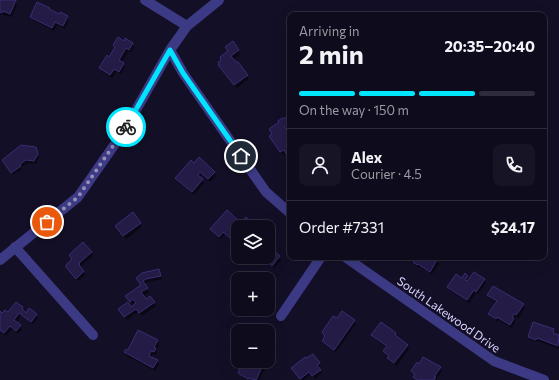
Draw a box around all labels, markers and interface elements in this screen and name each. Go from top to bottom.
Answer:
text: Arriving in [299,23,359,39]
text: 20:35–20:40 [444,37,535,55]
text: 2 min [299,38,364,69]
text: On the way · 150 m [299,102,409,118]
courier [106,107,146,147]
icon: bike [115,116,137,138]
pin [224,139,258,173]
button: person [299,144,341,186]
button: phone [493,144,535,186]
icon: home [230,145,252,167]
text: Alex [351,148,382,166]
text: Courier · 4.5 [351,166,422,182]
pin [30,205,64,239]
icon: bag [36,211,58,233]
text: Order #7331 [299,218,384,236]
text: $24.17 [491,218,535,236]
map controls [231,220,275,368]
button: layers [231,220,275,264]
button: + [231,272,275,316]
street label: South Lakewood Drive [395,273,503,355]
button: − [231,324,275,368]

